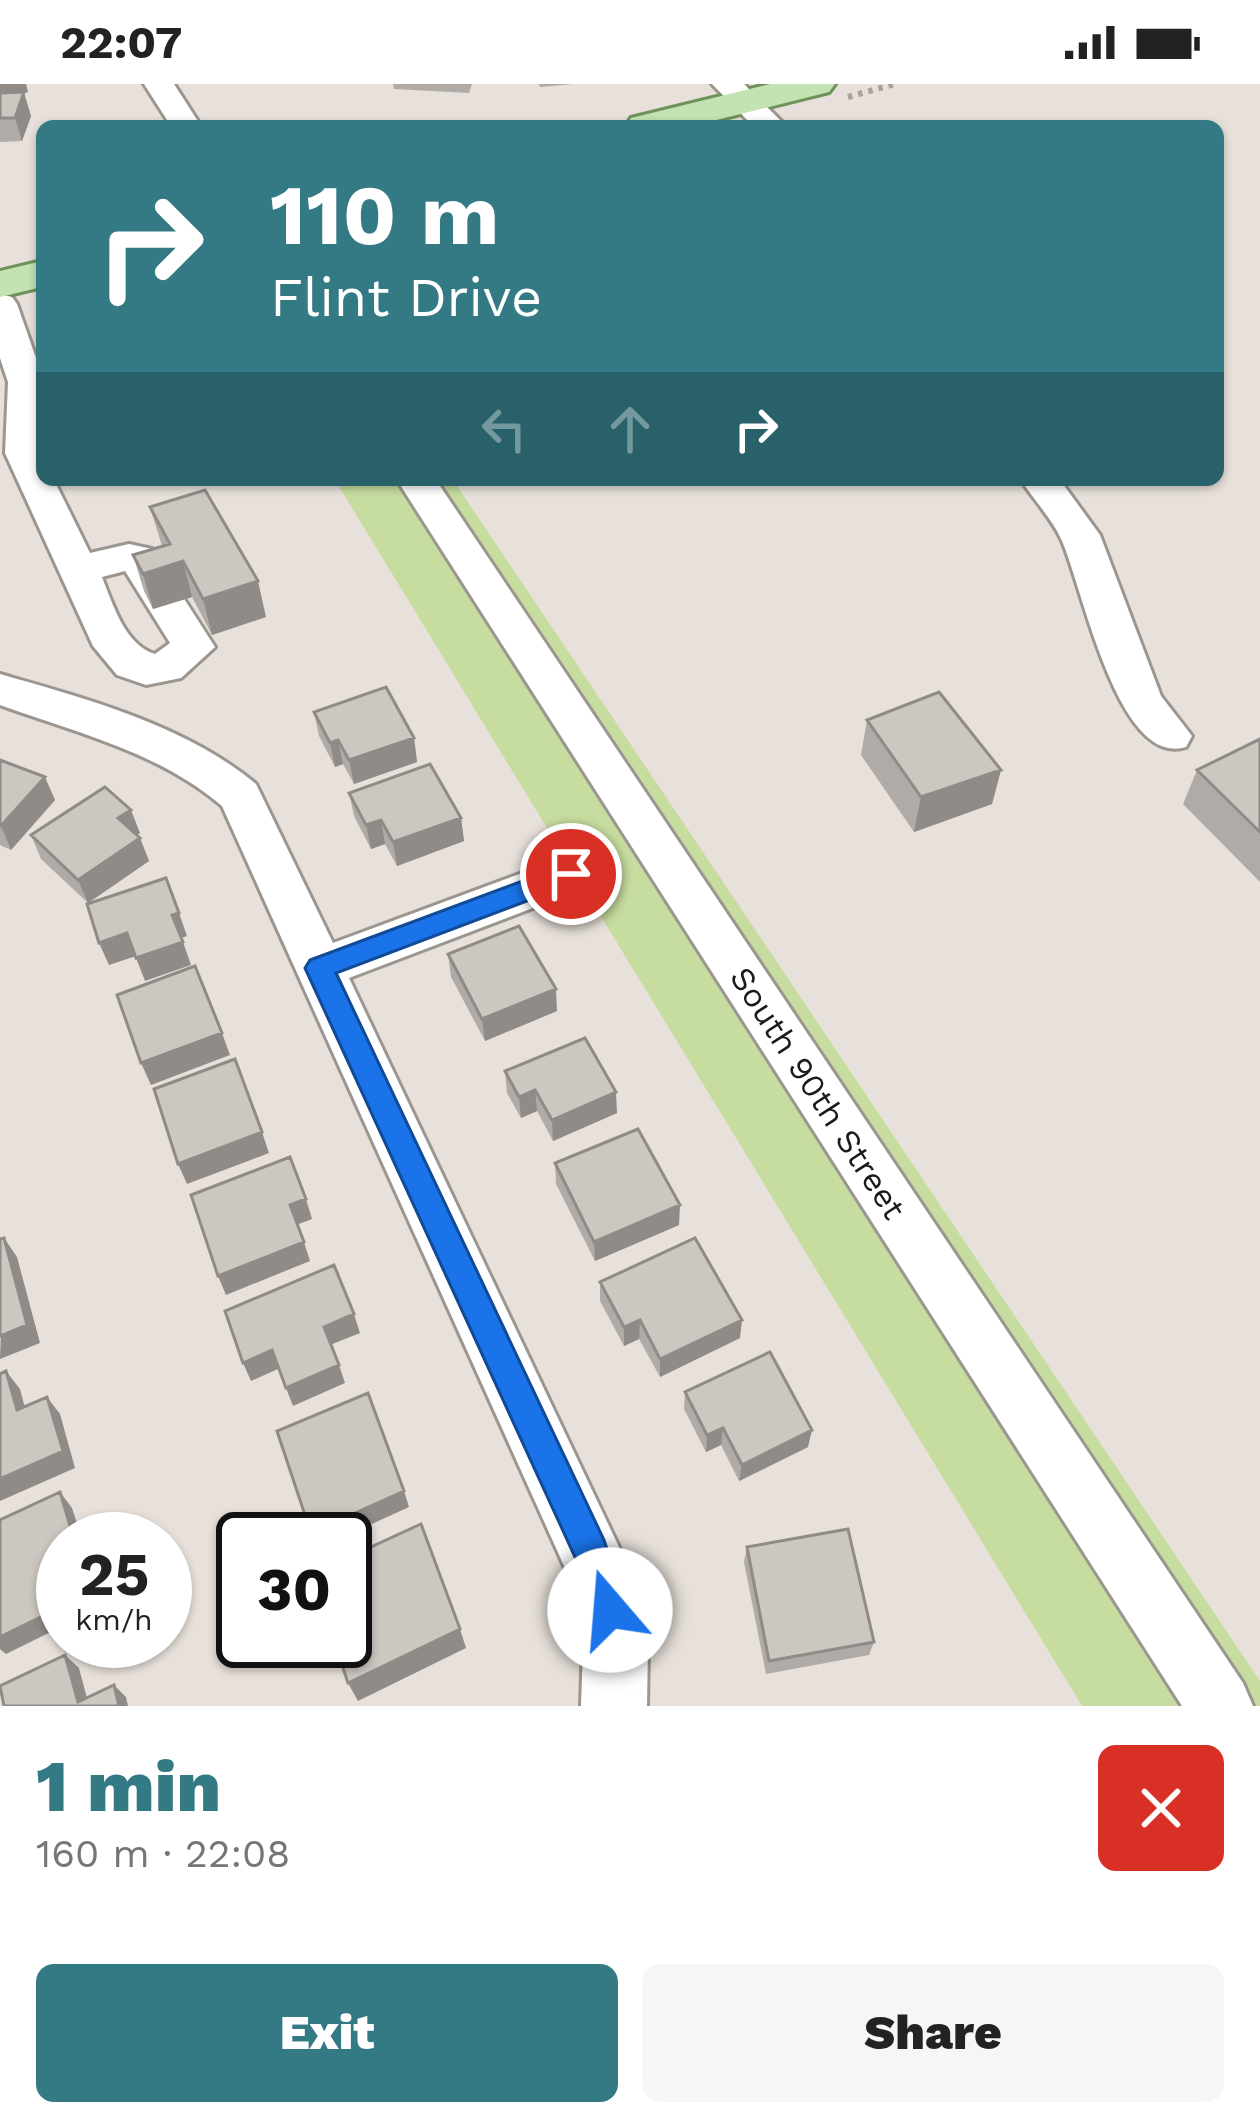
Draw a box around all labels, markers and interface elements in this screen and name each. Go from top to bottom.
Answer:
text: 22:07 [60,16,182,69]
text: 110 m [270,166,500,264]
icon: right [72,168,228,324]
text: Flint Drive [270,266,542,329]
icon: left [471,396,537,462]
icon: ahead [597,396,663,462]
icon: right [723,396,789,462]
pin [520,823,622,925]
icon: arrive [538,841,604,907]
street label: South 90th Street [722,960,914,1226]
speed limit sign: 30 [216,1512,372,1668]
text: 25 [79,1539,149,1610]
position arrow [547,1547,673,1673]
text: km/h [75,1602,153,1637]
text: 1 min [36,1744,221,1828]
button: close [1098,1745,1224,1871]
text: 160 m · 22:08 [36,1831,290,1876]
button: Exit [36,1964,618,2102]
button: Share [642,1964,1224,2102]

